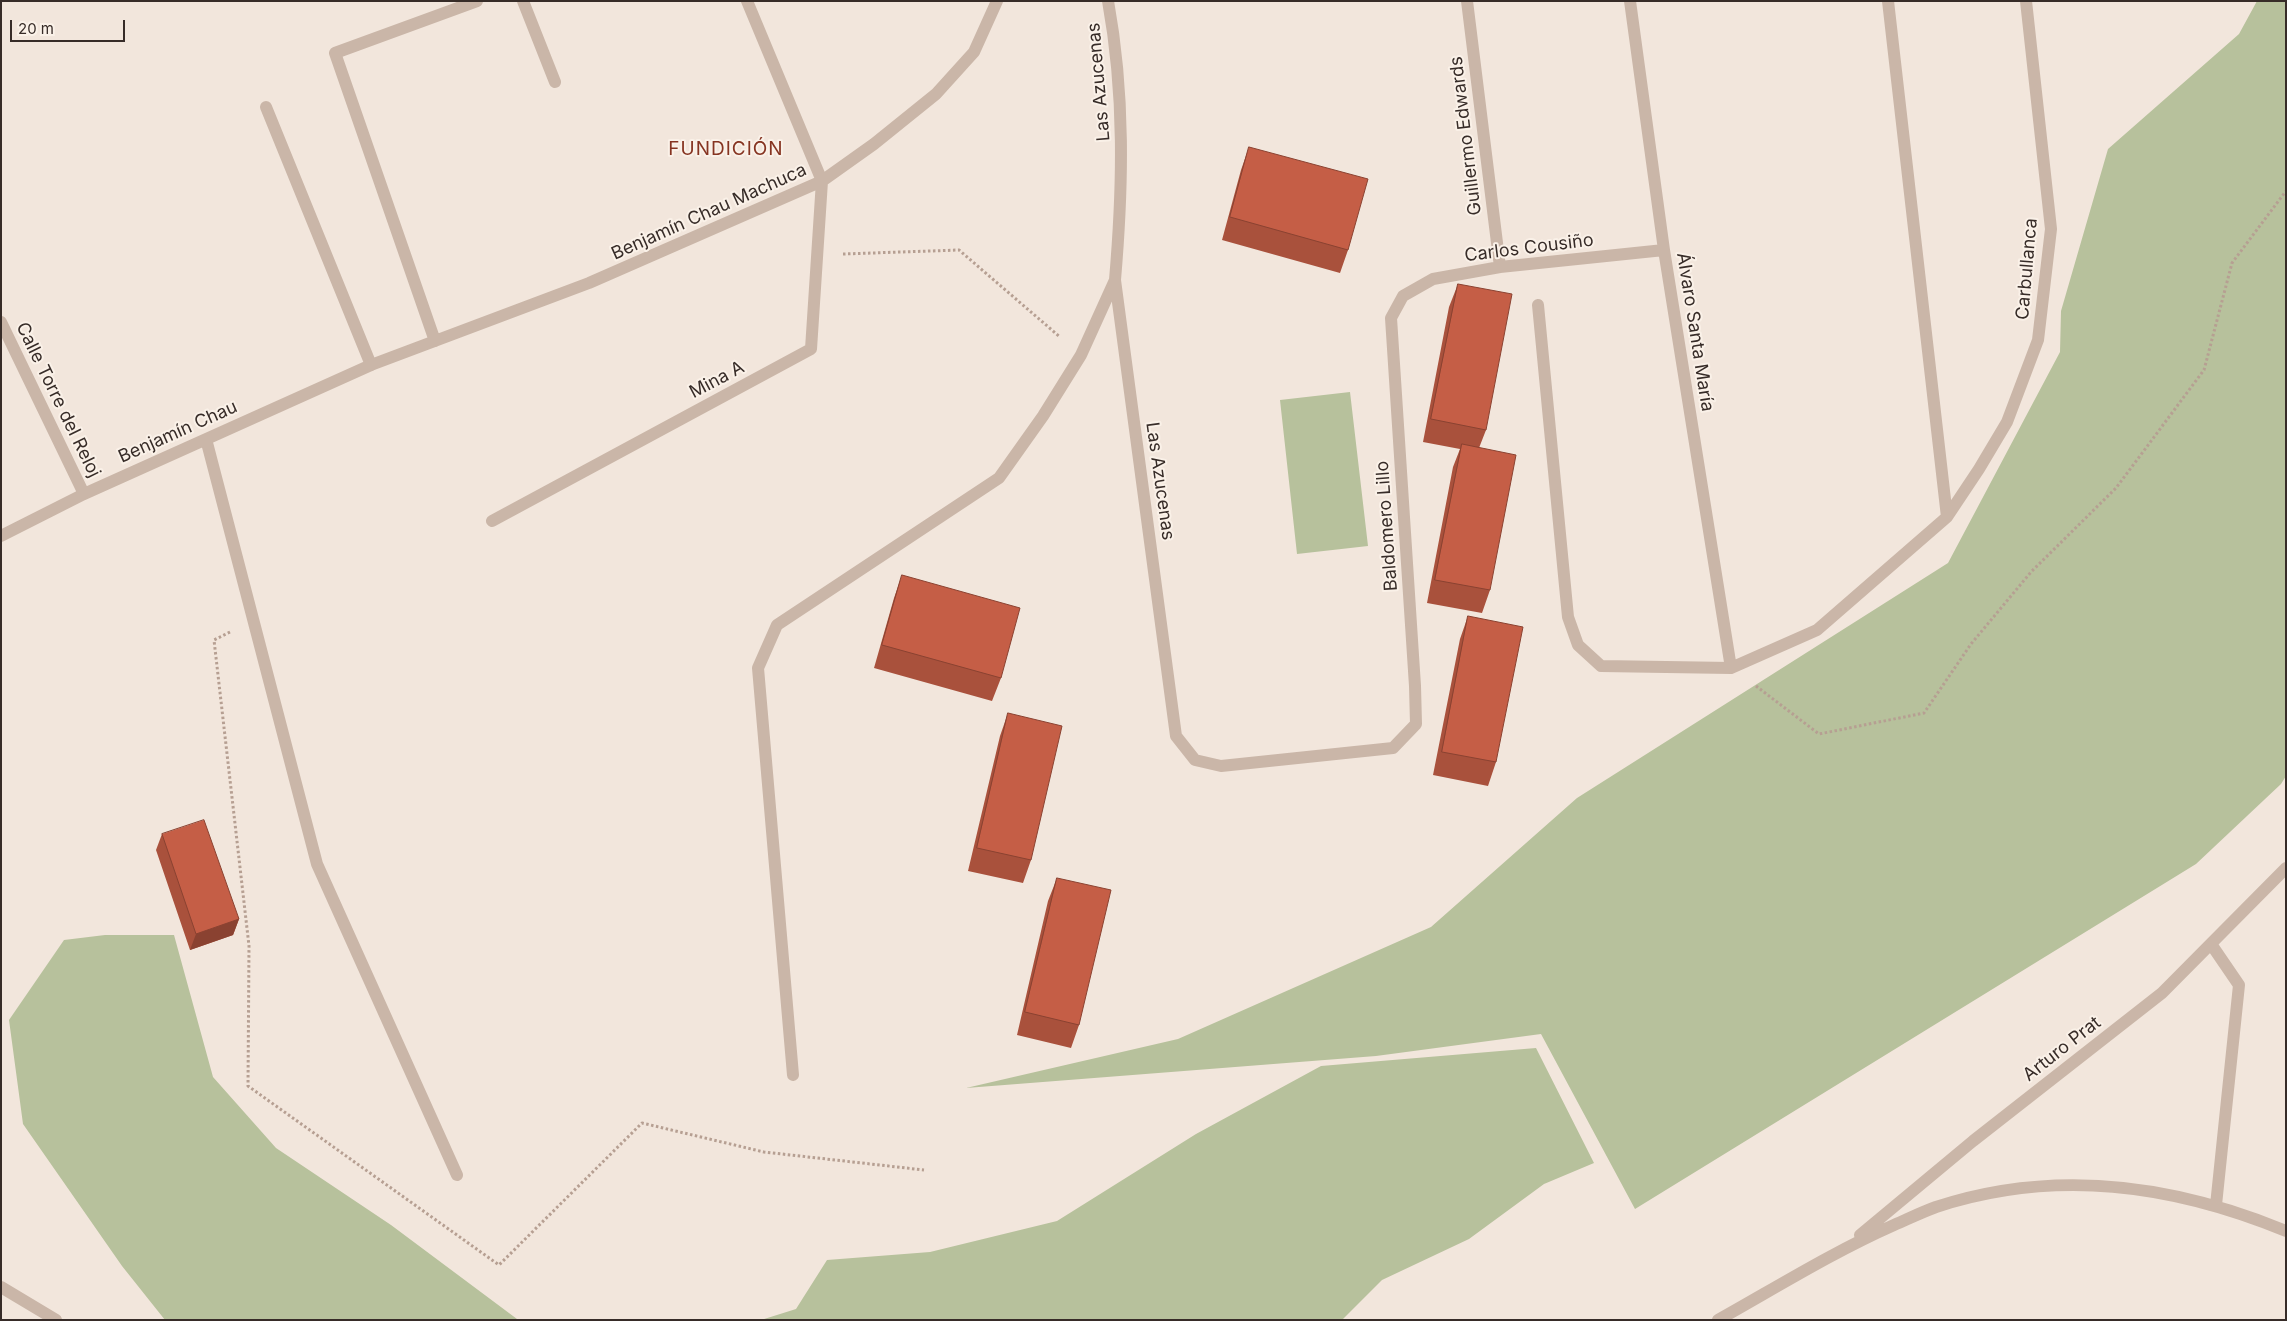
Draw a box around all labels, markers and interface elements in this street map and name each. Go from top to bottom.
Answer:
scale bar [12,10,128,42]
text: 20 m [18,19,54,38]
street label: Las Azucenas [1083,22,1115,142]
street label: Guillermo Edwards [1446,55,1486,217]
district label: FUNDICIÓN [667,138,785,160]
street label: Benjamín Chau Machuca [608,159,810,265]
street label: Carbullanca [2012,217,2042,321]
street label: Carlos Cousiño [1463,229,1595,267]
street label: Álvaro Santa María [1672,251,1718,413]
street label: Calle Torre del Reloj [11,319,105,481]
street label: Mina A [686,357,748,403]
street label: Benjamín Chau [115,396,241,468]
street label: Las Azucenas [1141,421,1179,541]
street label: Baldomero Lillo [1372,460,1402,592]
street label: Arturo Prat [2019,1012,2105,1086]

